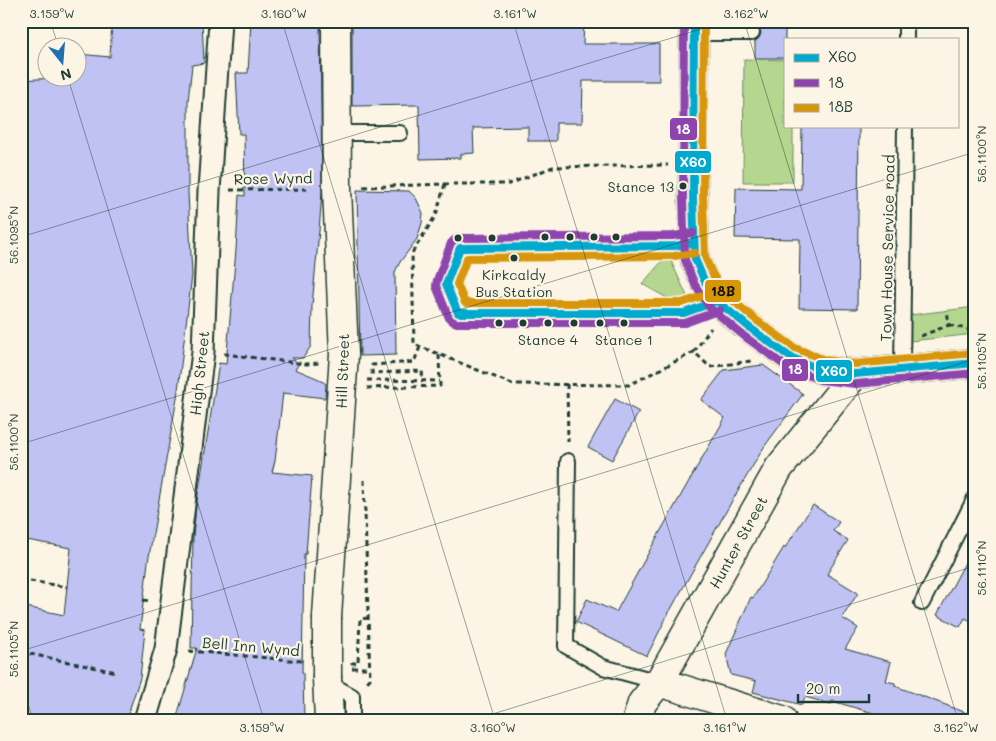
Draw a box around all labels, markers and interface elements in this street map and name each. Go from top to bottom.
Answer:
text: 3.159°W [29,5,75,21]
text: 3.160°W [261,5,307,21]
text: 3.161°W [493,5,537,21]
text: 3.162°W [723,5,769,21]
north arrow [38,38,88,88]
legend [784,38,958,128]
text: X60 [828,46,856,66]
text: N [58,64,74,86]
text: 18 [828,72,844,92]
text: 18B [828,96,853,116]
line badge: 18 [669,117,698,141]
text: 18 [676,119,691,138]
text: 56.1100°N [973,126,989,182]
line badge: X60 [674,150,712,174]
text: X60 [679,152,707,171]
street label: Town House Service road [875,154,899,342]
street label: Rose Wynd [233,167,313,189]
place label: Stance 13 [608,177,674,196]
marker: Stance 13 [678,181,688,191]
text: 56.1095°N [5,206,21,264]
unlabelled marker [540,232,550,242]
unlabelled marker [565,232,575,242]
unlabelled marker [589,232,599,242]
unlabelled marker [611,232,621,242]
unlabelled marker [453,233,463,243]
unlabelled marker [487,233,497,243]
marker: Kirkcaldy Bus Station [509,253,519,263]
place label: Kirkcaldy Bus Station [476,265,552,301]
line badge: 18B [704,279,742,303]
text: 18B [711,281,735,300]
unlabelled marker [494,318,504,328]
unlabelled marker [518,318,528,328]
marker: Stance 4 [543,318,553,328]
unlabelled marker [569,318,579,328]
unlabelled marker [595,318,605,328]
marker: Stance 1 [619,318,629,328]
street label: High Street [185,330,213,416]
place label: Stance 4 [518,330,579,349]
place label: Stance 1 [595,330,653,349]
street label: Hill Street [331,333,353,409]
text: 56.1105°N [973,333,989,389]
line badge: 18 [781,358,809,382]
text: 18 [788,359,803,378]
line badge: X60 [815,359,853,383]
text: X60 [820,361,848,380]
text: 56.1100°N [5,414,21,470]
street label: Hunter Street [704,492,772,592]
text: 56.1110°N [973,541,989,595]
text: 56.1105°N [5,621,21,677]
street label: Bell Inn Wynd [201,632,301,660]
scale bar [798,671,870,703]
text: 20 m [806,678,840,698]
text: 3.159°W [239,719,285,735]
text: 3.160°W [470,719,516,735]
text: 3.161°W [703,719,747,735]
text: 3.162°W [933,719,979,735]

